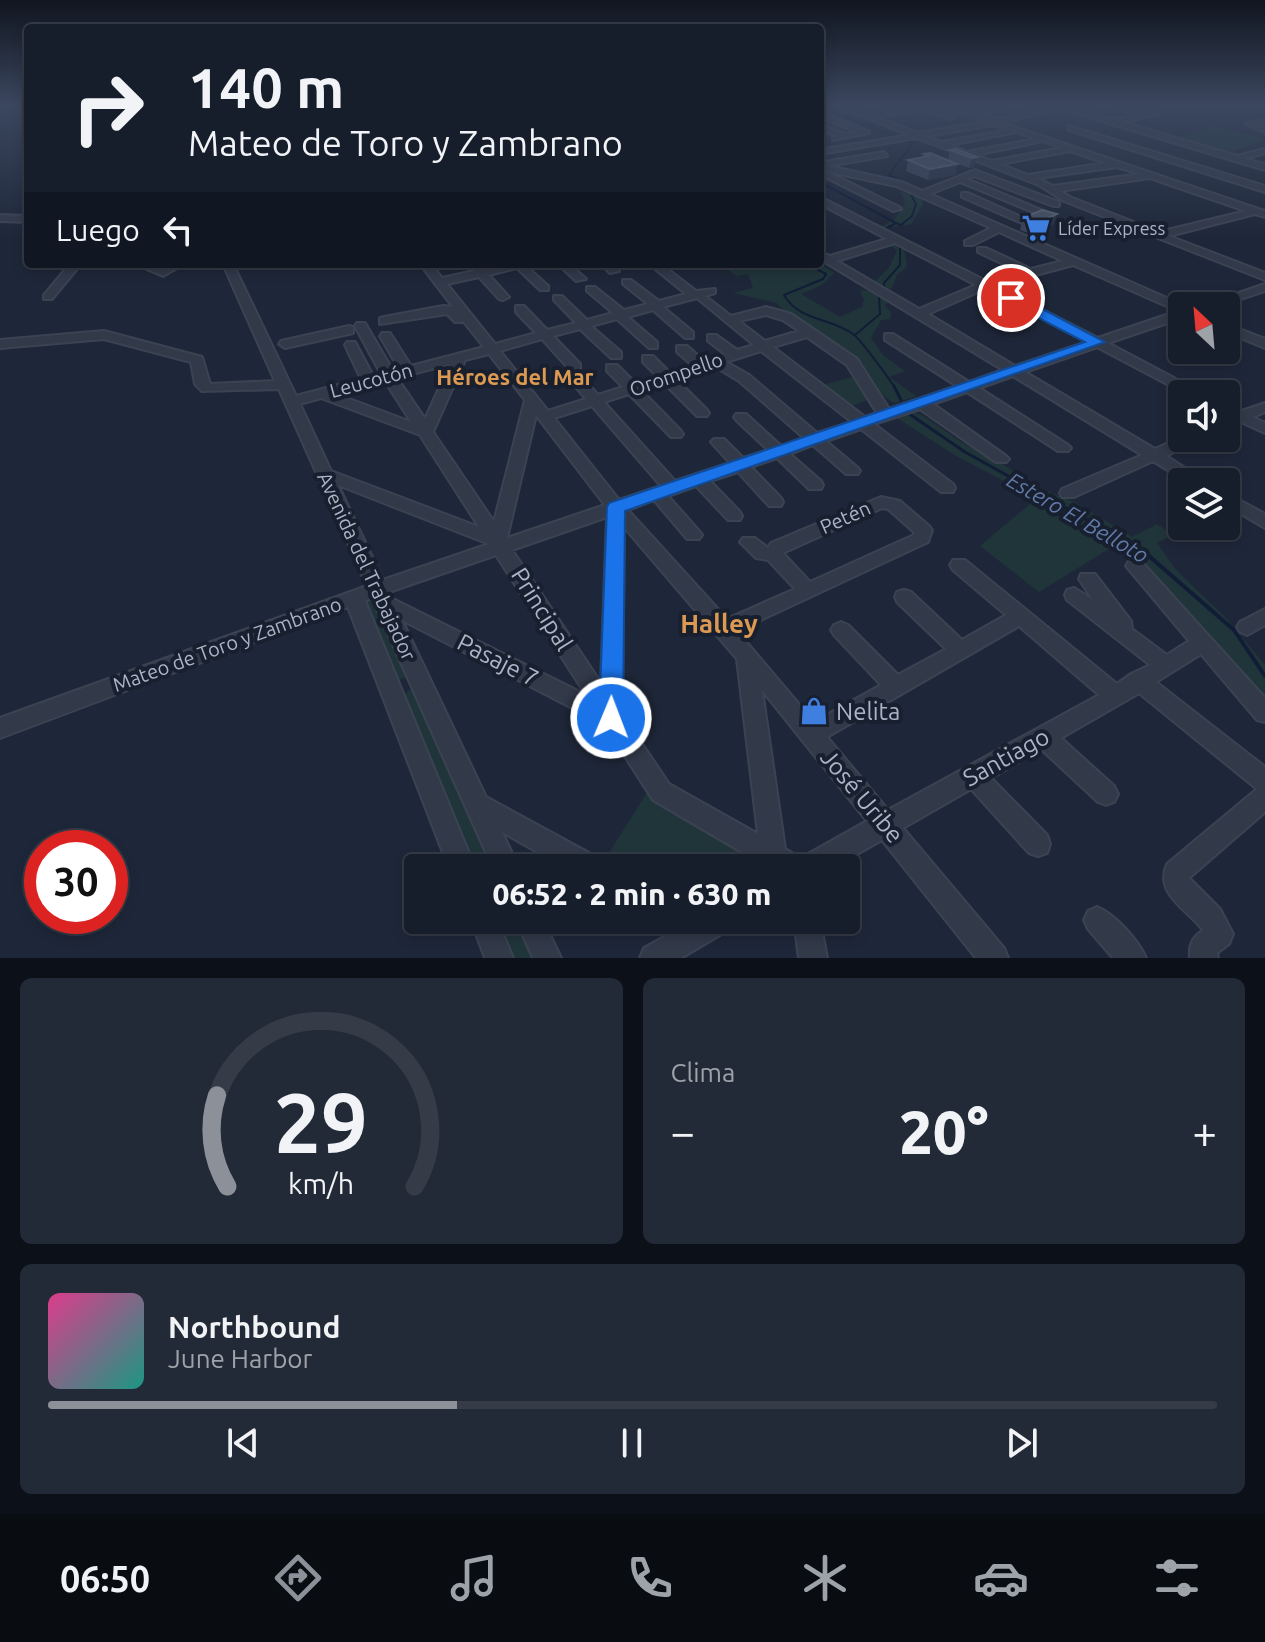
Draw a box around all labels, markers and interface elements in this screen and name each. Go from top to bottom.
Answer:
icon: right [56,56,160,160]
text: 140 m [188,56,344,119]
text: Mateo de Toro y Zambrano [188,122,623,163]
icon: left [156,208,200,252]
text: Luego [56,213,140,247]
supermarket icon: Líder Express [1021,213,1051,243]
place label: Líder Express [1058,218,1165,238]
pin [977,264,1045,332]
icon: arrive [989,276,1033,320]
north arrow [1168,292,1240,364]
map controls [1168,292,1240,540]
street label: Orompello [626,347,726,401]
street label: Leucotón [327,358,415,402]
district label: Héroes del Mar [436,364,594,389]
button: sound [1168,380,1240,452]
water label: Estero El Belloto [1003,466,1153,568]
street label: Avenida del Trabajador [313,468,421,664]
button: layers [1168,468,1240,540]
street label: Petén [816,496,874,538]
street label: Principal [506,563,578,655]
street label: Mateo de Toro y Zambrano [110,592,344,696]
district label: Halley [680,609,758,638]
street label: Pasaje 7 [453,628,543,692]
position arrow [569,676,653,760]
shop icon: Nelita [799,696,829,726]
place label: Nelita [836,698,900,725]
street label: Santiago [958,722,1054,792]
street label: José Uribe [815,744,909,848]
speed limit sign: 30 [24,830,128,934]
text: 06:52 · 2 min · 630 m [493,877,771,911]
text: Clima [671,1058,735,1087]
text: 29 [274,1075,368,1169]
text: 20° [899,1098,988,1165]
text: − [671,1107,695,1156]
text: + [1192,1107,1217,1156]
text: km/h [288,1167,354,1199]
text: Northbound [168,1310,340,1344]
text: June Harbor [168,1344,312,1373]
icon: previous [221,1421,265,1465]
icon: pause [610,1421,654,1465]
icon: next [1000,1421,1044,1465]
icon: directions [270,1550,326,1606]
icon: music [446,1550,502,1606]
icon: phone [622,1550,678,1606]
icon: climate [797,1550,853,1606]
icon: car [973,1550,1029,1606]
icon: filters [1149,1550,1205,1606]
text: 06:50 [60,1558,150,1599]

